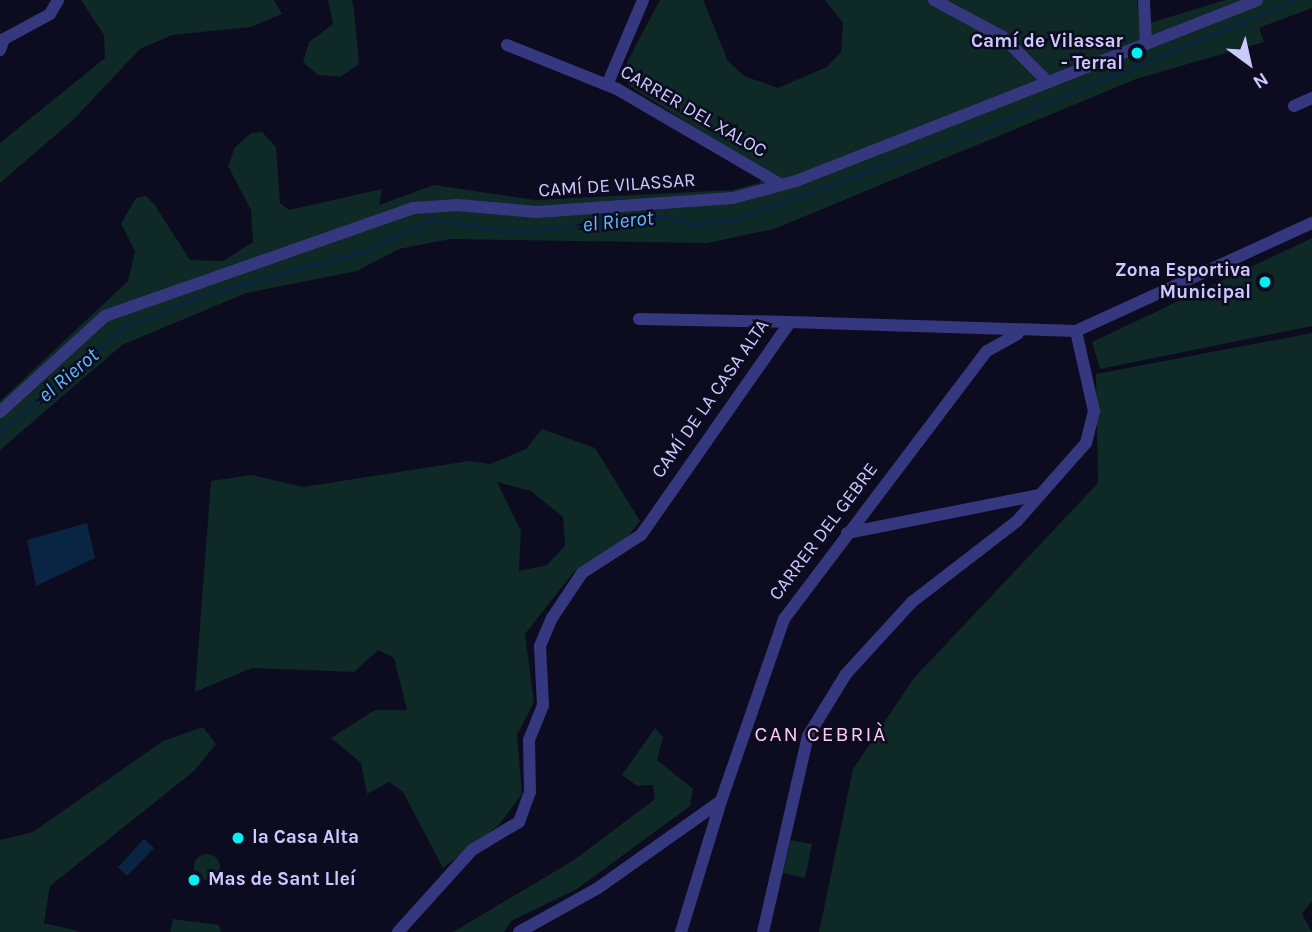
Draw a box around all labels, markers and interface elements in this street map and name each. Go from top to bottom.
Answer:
north arrow [1214,28,1284,98]
place label: Camí de Vilassar - Terral [971,31,1123,75]
marker: Camí de Vilassar - Terral [1129,45,1145,61]
street label: CARRER DEL XALOC [616,61,770,163]
text: N [1249,68,1272,94]
street label: CAMÍ DE VILASSAR [538,169,696,203]
water label: el Rierot [581,205,655,237]
place label: Zona Esportiva Municipal [1115,260,1251,304]
marker: Zona Esportiva Municipal [1257,274,1273,290]
street label: CAMÍ DE LA CASA ALTA [648,315,774,483]
water label: el Rierot [33,343,103,407]
street label: CARRER DEL GEBRE [765,459,883,605]
district label: CAN CEBRIÀ [756,721,886,747]
place label: la Casa Alta [252,827,359,849]
marker: la Casa Alta [230,830,246,846]
place label: Mas de Sant Lleí [208,869,356,891]
marker: Mas de Sant Lleí [186,872,202,888]

